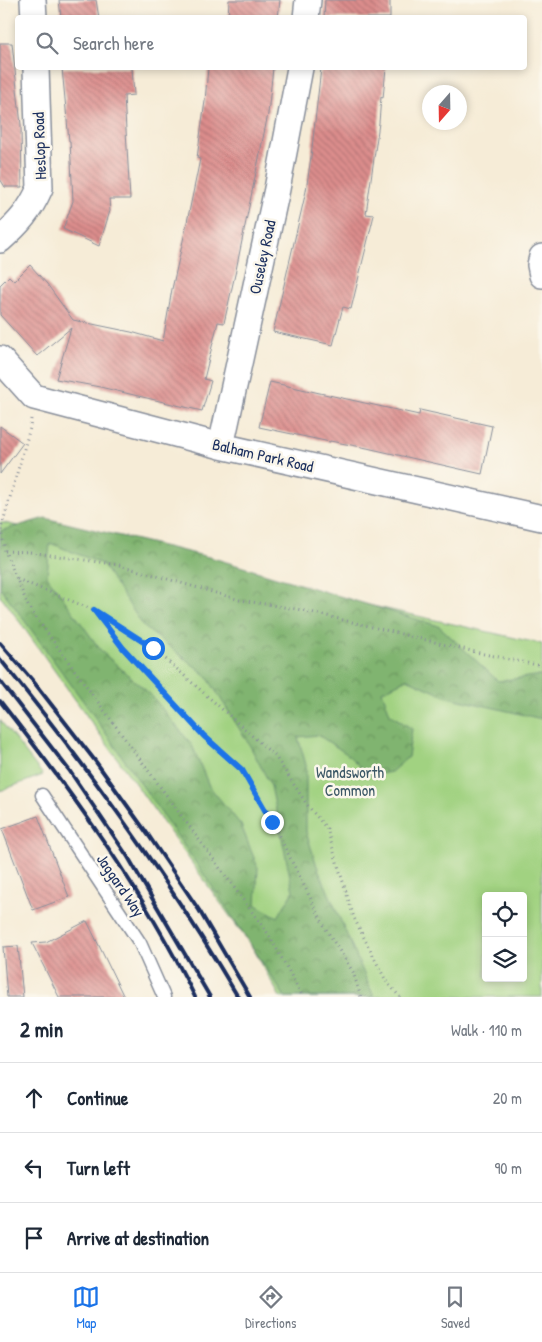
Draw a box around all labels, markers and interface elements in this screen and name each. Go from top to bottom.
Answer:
search box [15,15,527,70]
icon: search [33,29,61,57]
text: Search here [73,30,154,56]
north arrow [422,85,467,130]
street label: Heslop Road [27,112,51,180]
street label: Ouseley Road [243,218,281,296]
street label: Balham Park Road [210,433,316,477]
route start [142,637,165,660]
park label: Wandsworth Common [316,761,384,801]
route end [261,811,284,834]
street label: Jaggard Way [92,849,150,921]
map controls [482,892,527,982]
button: locate [482,892,527,937]
button: layers [482,937,527,982]
text: 2 min [20,1015,63,1044]
text: Walk · 110 m [451,1019,522,1041]
icon: ahead [20,1084,48,1112]
text: Continue [67,1085,128,1111]
text: 20 m [493,1087,522,1109]
icon: left [20,1154,48,1182]
text: Turn left [67,1155,130,1181]
text: 90 m [494,1157,522,1179]
icon: arrive [20,1224,48,1252]
text: Arrive at destination [67,1225,209,1251]
tab: Map [72,1283,100,1332]
tab: Directions [245,1283,296,1332]
tab: Saved [441,1283,470,1332]

